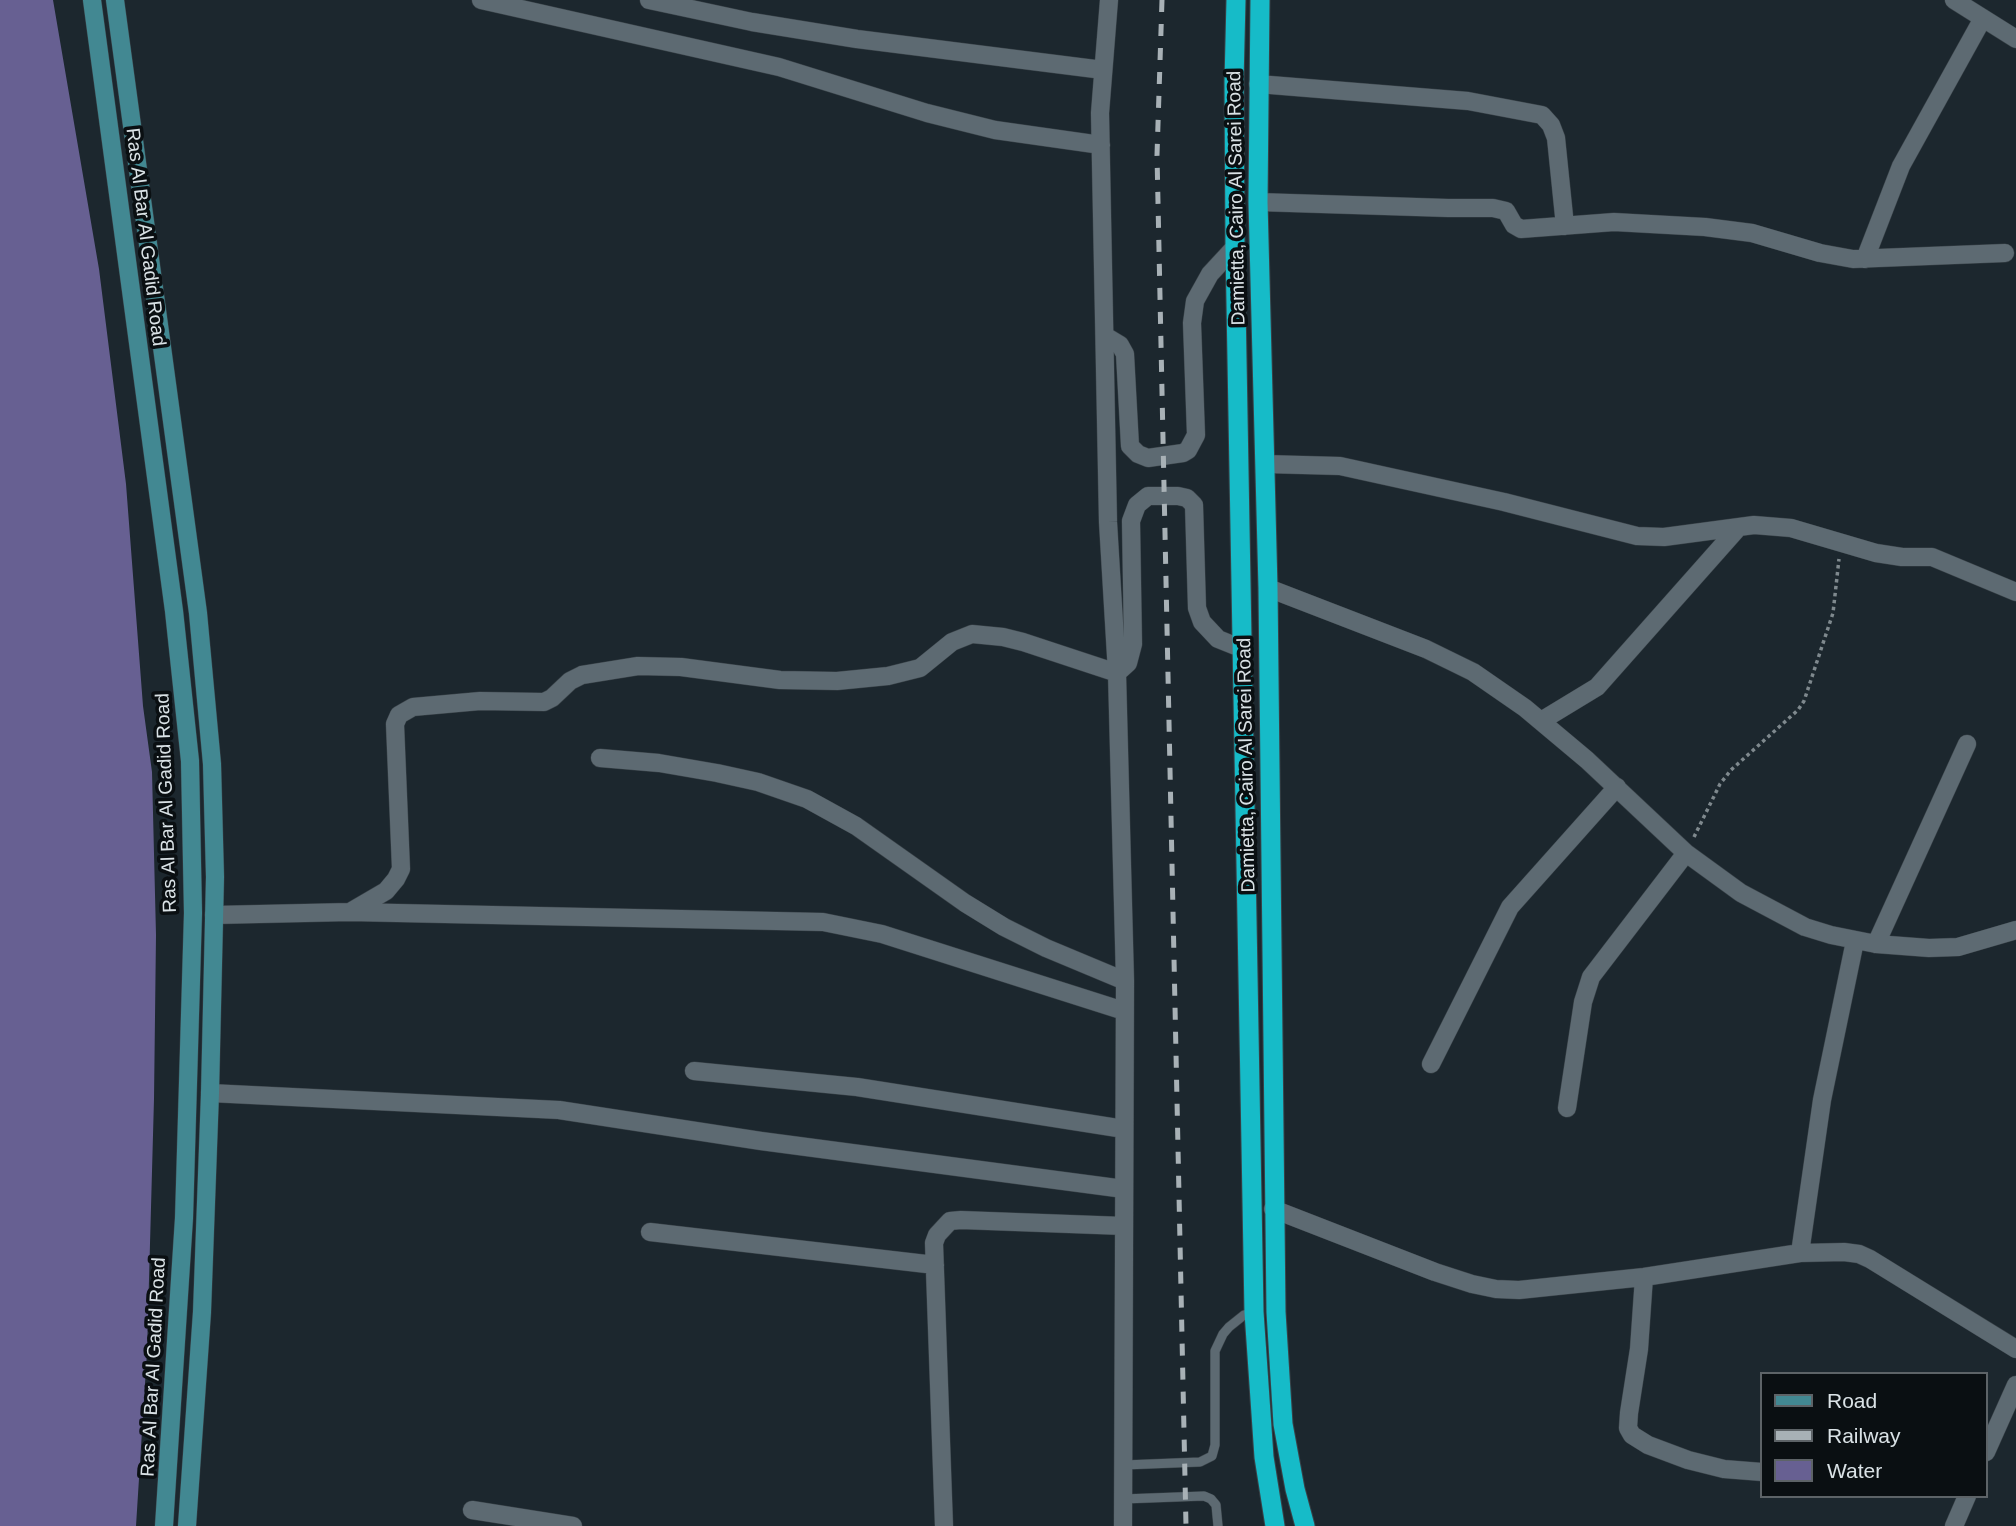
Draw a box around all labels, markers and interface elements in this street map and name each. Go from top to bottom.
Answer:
street label: Damietta, Cairo Al Sarei Road [1223,71,1251,325]
street label: Ras Al Bar Al Gadid Road [120,127,170,347]
street label: Damietta, Cairo Al Sarei Road [1233,638,1261,892]
street label: Ras Al Bar Al Gadid Road [152,693,182,913]
street label: Ras Al Bar Al Gadid Road [137,1257,171,1477]
legend [1760,1372,1988,1498]
text: Road [1827,1389,1877,1412]
text: Railway [1827,1424,1901,1447]
text: Water [1827,1459,1882,1482]

